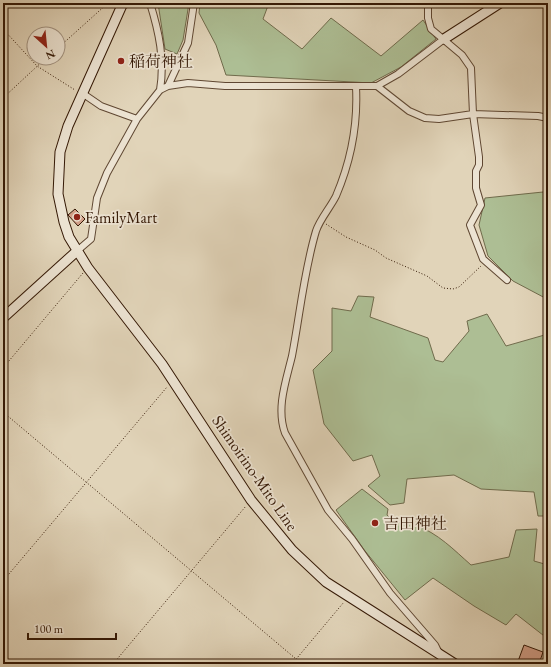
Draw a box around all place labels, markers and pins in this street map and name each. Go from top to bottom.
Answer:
place label: 稲荷神社 [129,51,193,72]
marker: 稲荷神社 [116,56,126,66]
place label: FamilyMart [85,207,157,228]
marker: FamilyMart [72,212,82,222]
place label: 吉田神社 [383,513,447,534]
marker: 吉田神社 [370,518,380,528]

